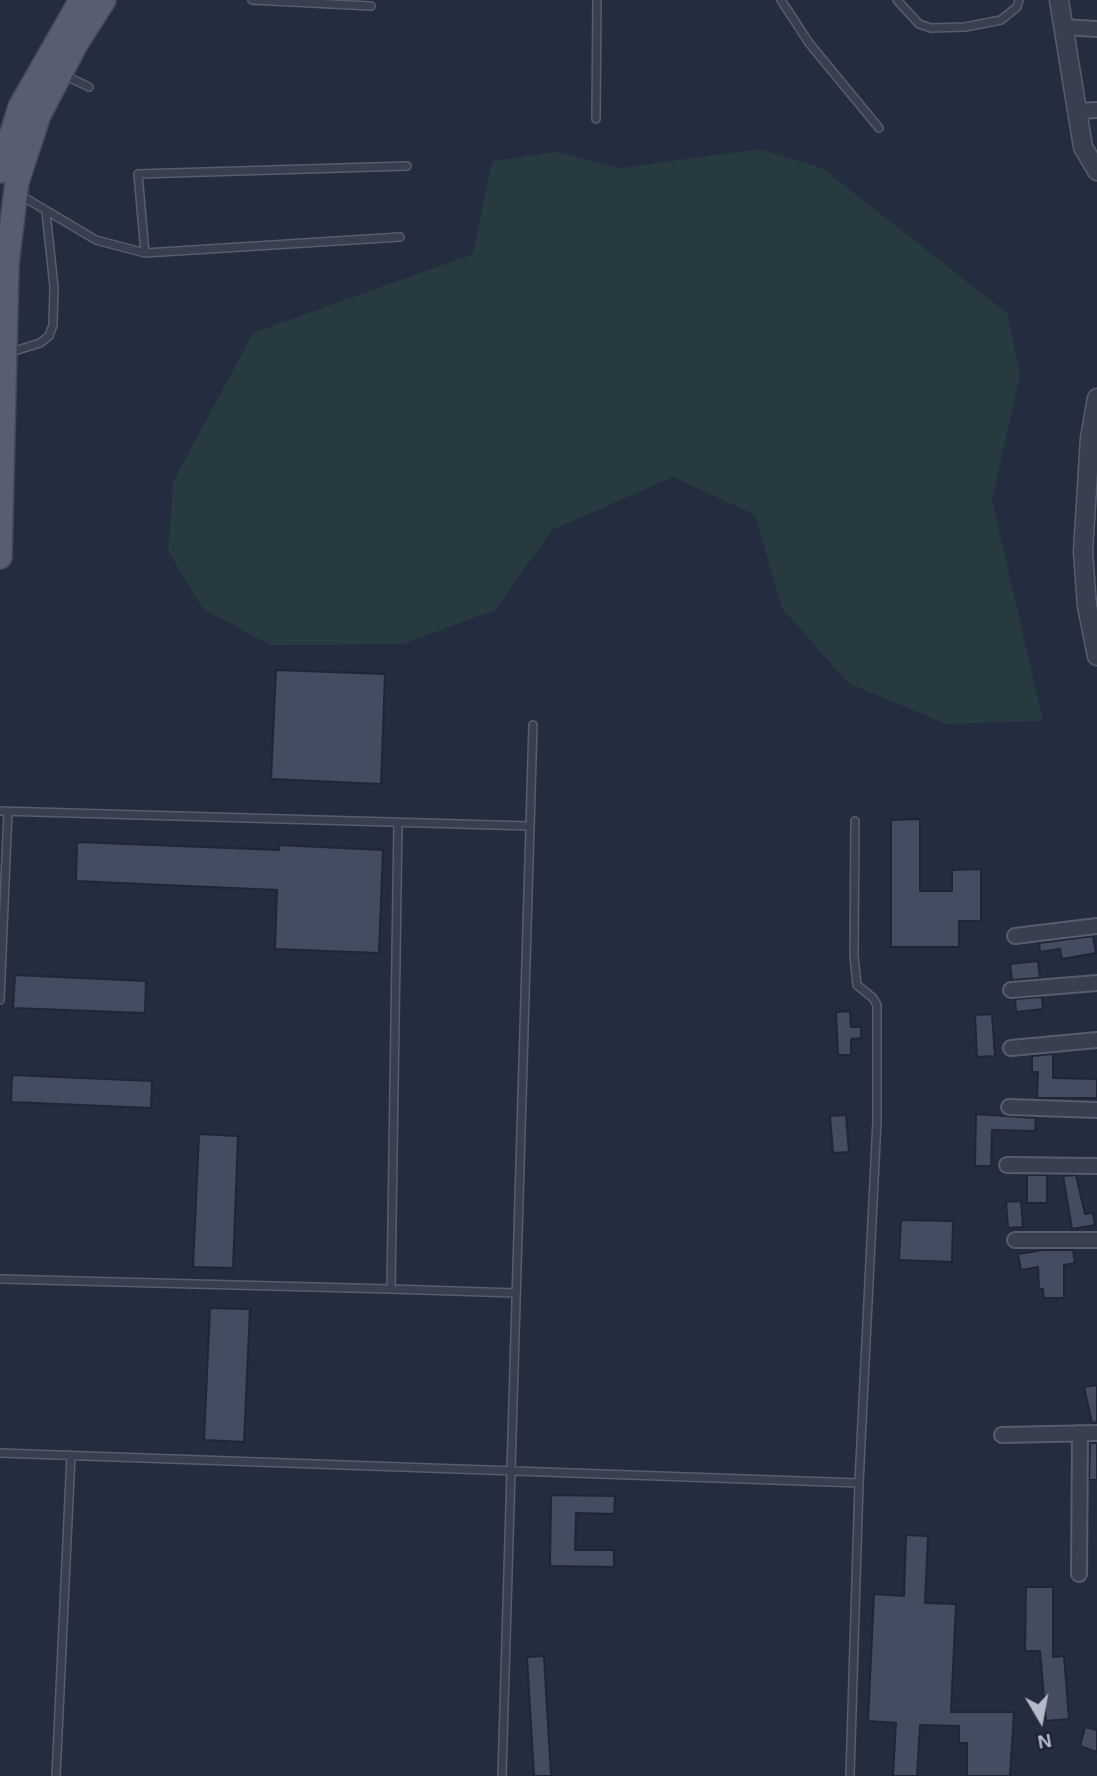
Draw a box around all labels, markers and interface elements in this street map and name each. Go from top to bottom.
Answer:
north arrow [1006,1685,1076,1755]
text: N [1036,1730,1053,1753]

